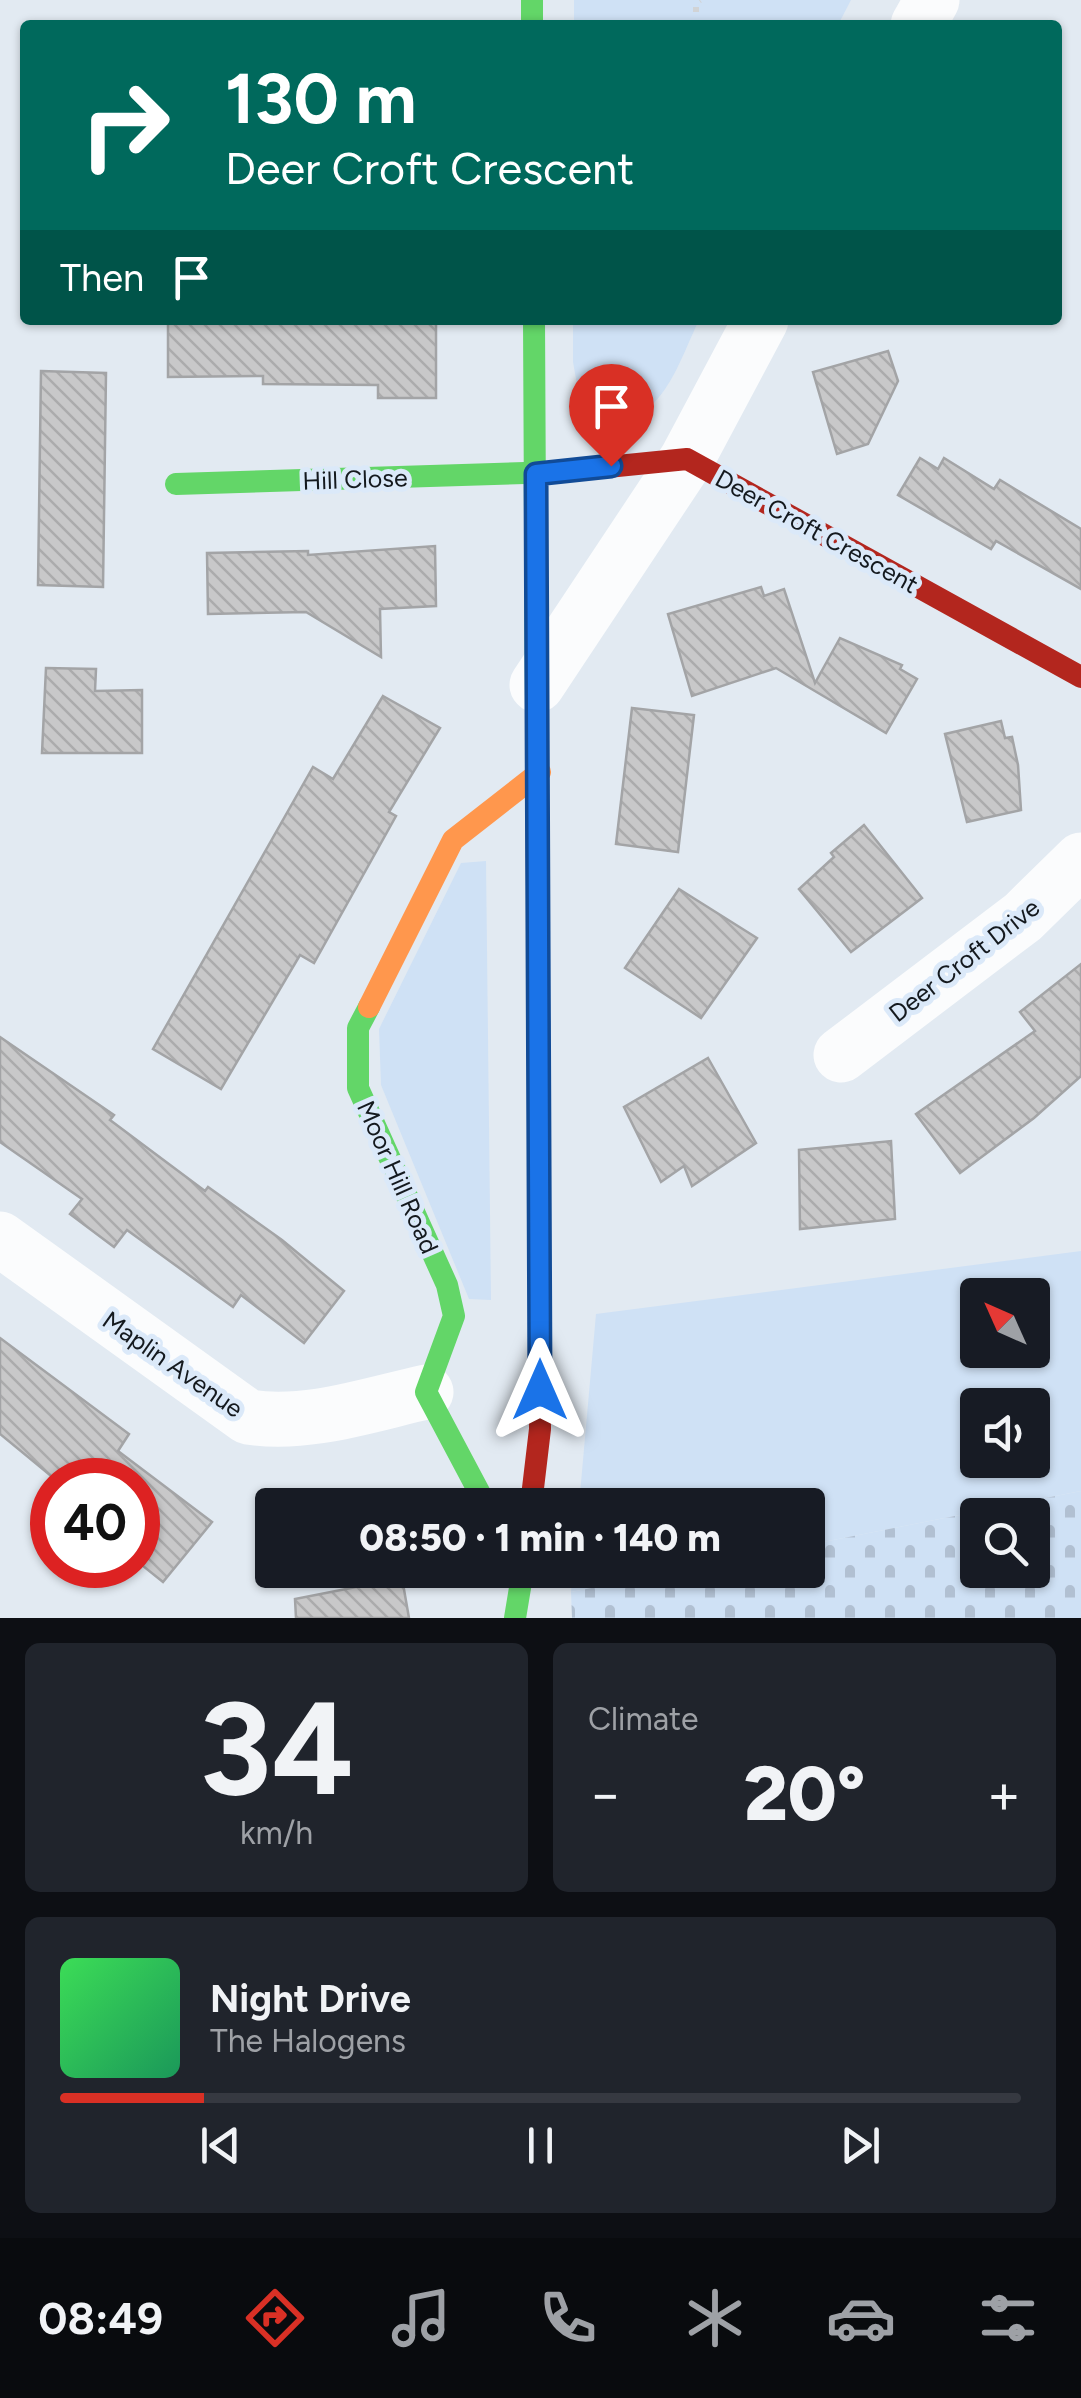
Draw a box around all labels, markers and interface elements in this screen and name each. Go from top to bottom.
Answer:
text: 130 m [225,56,417,141]
icon: right [60,60,190,190]
text: Deer Croft Crescent [225,141,634,195]
icon: arrive [164,250,219,305]
text: Then [60,255,144,301]
pin [569,364,654,467]
icon: arrive [584,379,639,434]
street label: Hill Close [302,462,408,496]
street label: Deer Croft Crescent [710,463,924,599]
street label: Deer Croft Drive [883,892,1045,1028]
street label: Moor Hill Road [351,1096,445,1258]
north arrow [960,1278,1050,1368]
map controls [960,1278,1050,1588]
street label: Maplin Avenue [97,1304,249,1424]
position arrow [488,1338,592,1442]
button: sound [960,1388,1050,1478]
speed limit sign: 40 [30,1458,160,1588]
button: search [960,1498,1050,1588]
text: 08:50 · 1 min · 140 m [359,1515,721,1561]
text: 34 [199,1671,354,1827]
text: Climate [588,1700,699,1738]
text: 20° [744,1749,865,1839]
text: − [588,1761,622,1827]
text: + [987,1761,1021,1827]
text: km/h [240,1814,313,1852]
text: Night Drive [210,1976,411,2022]
text: The Halogens [210,2022,406,2060]
icon: previous [193,2118,248,2173]
icon: pause [513,2118,568,2173]
icon: next [833,2118,888,2173]
icon: directions [240,2283,310,2353]
icon: music [386,2283,456,2353]
icon: phone [533,2283,603,2353]
icon: climate [680,2283,750,2353]
icon: car [826,2283,896,2353]
icon: filters [973,2283,1043,2353]
text: 08:49 [38,2291,163,2345]

